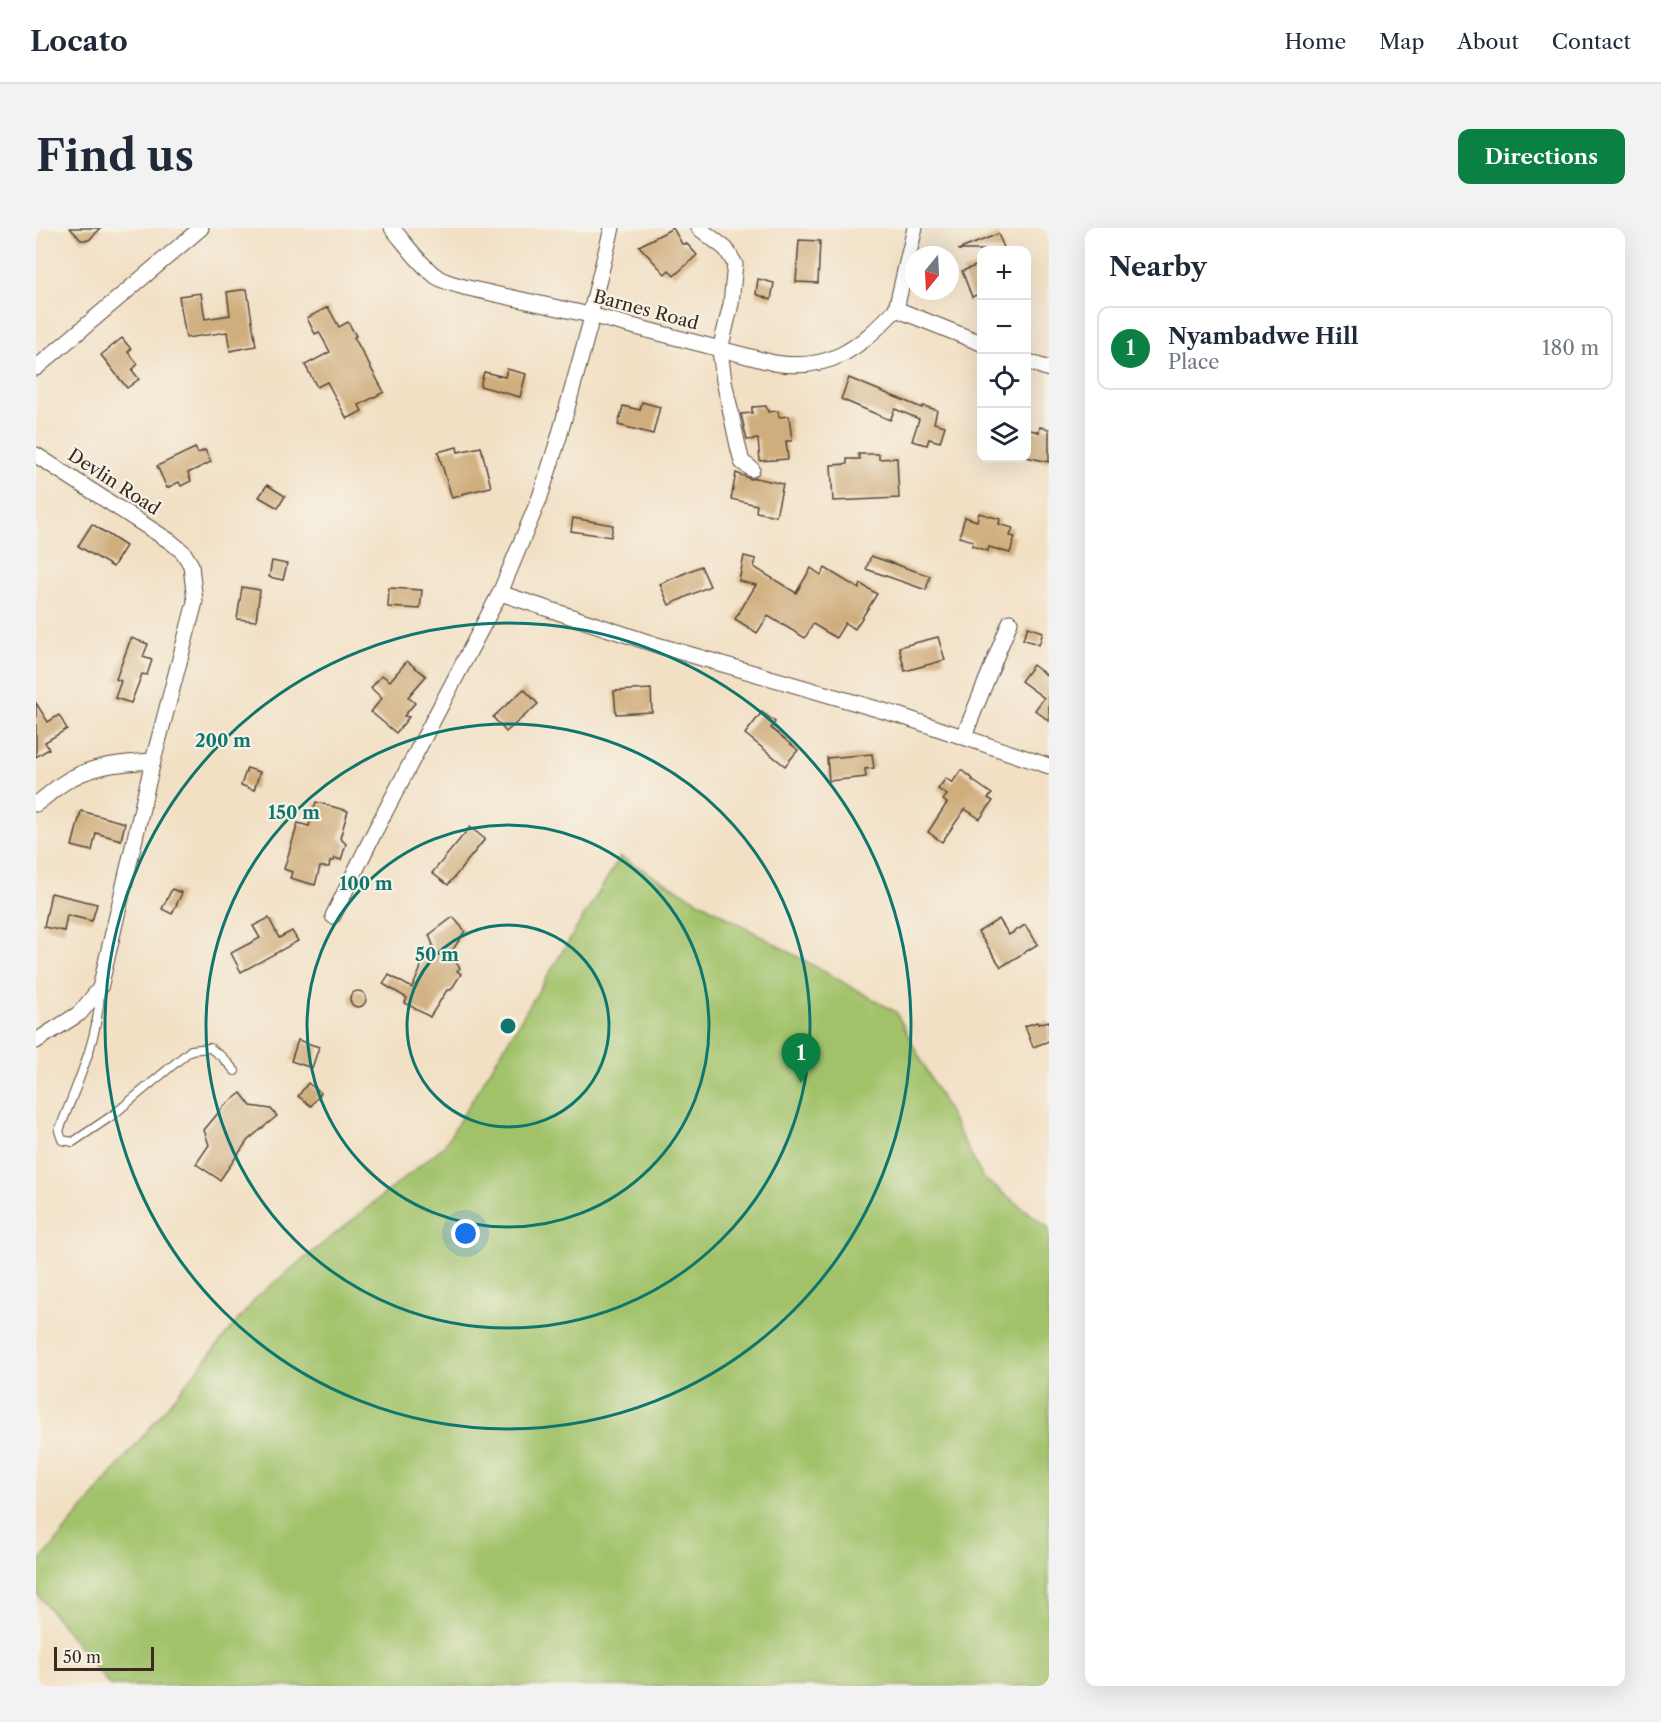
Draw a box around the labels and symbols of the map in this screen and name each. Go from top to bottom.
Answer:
north arrow [905,246,959,300]
street label: Barnes Road [591,285,701,335]
street label: Devlin Road [64,444,164,520]
text: 200 m [195,730,251,752]
text: 150 m [268,802,320,824]
text: 100 m [339,873,393,895]
text: 50 m [415,944,459,966]
centre of rings [498,1016,518,1036]
pin: 1 [782,1034,820,1083]
your location [451,1219,480,1248]
scale bar [54,1644,154,1672]

